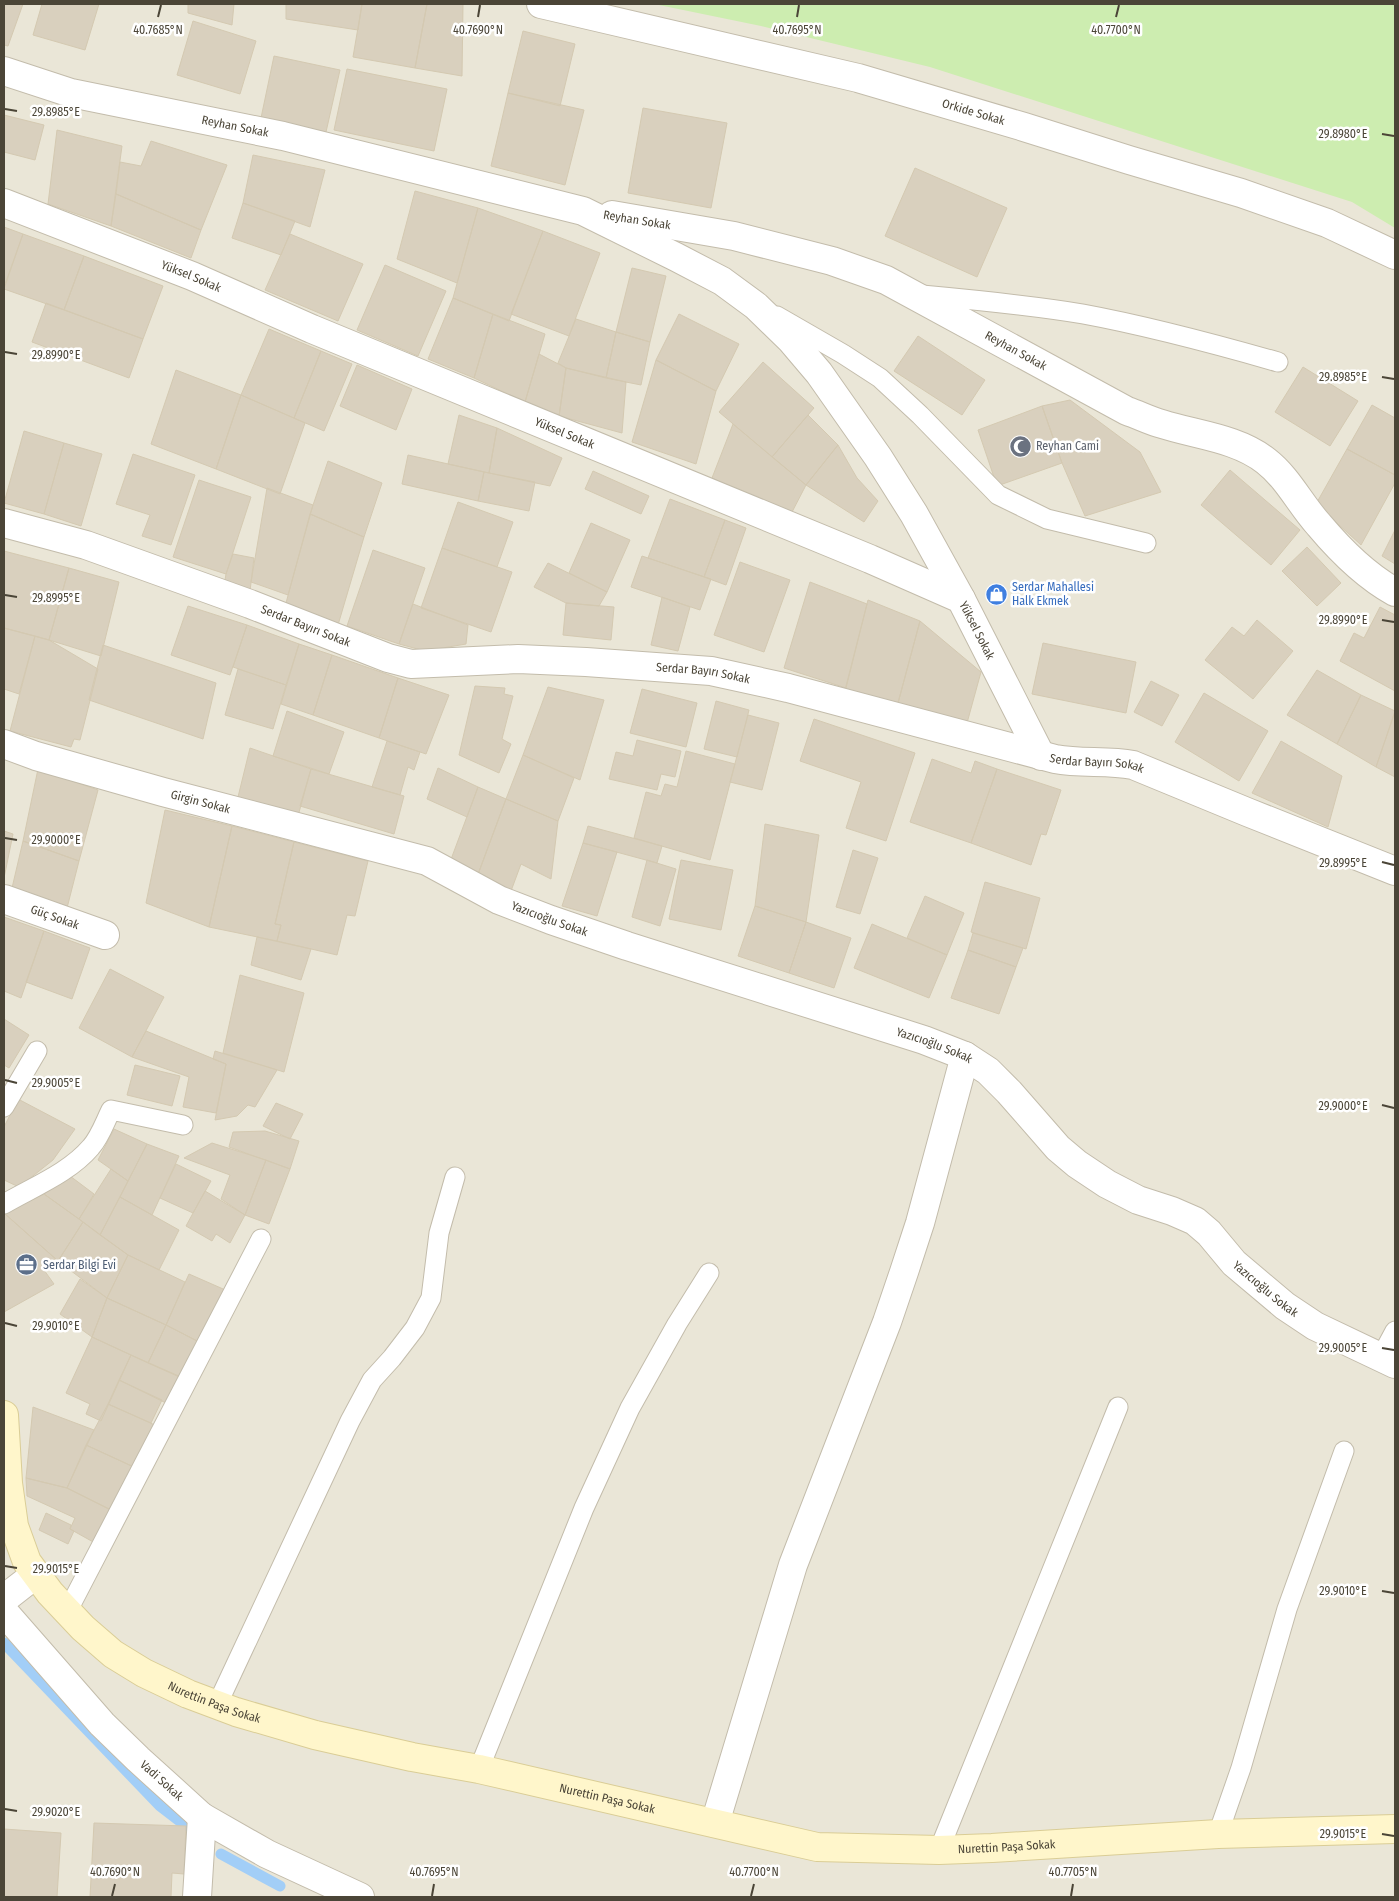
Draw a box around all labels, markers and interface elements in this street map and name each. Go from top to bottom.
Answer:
text: 40.7685°N [133,23,183,37]
text: 40.7690°N [453,23,503,37]
text: 40.7695°N [772,23,822,37]
text: 40.7700°N [1091,23,1141,37]
street label: Orkide Sokak [941,96,1007,128]
text: 29.8985°E [32,105,80,119]
street label: Reyhan Sokak [200,113,270,140]
text: 29.8980°E [1319,127,1368,141]
street label: Reyhan Sokak [602,208,672,232]
street label: Yüksel Sokak [159,258,224,295]
street label: Reyhan Sokak [983,328,1050,373]
text: 29.8990°E [32,348,81,362]
text: 29.8985°E [1319,370,1367,384]
street label: Yüksel Sokak [533,415,597,452]
mosque icon: Reyhan Cami [1008,434,1032,458]
place label: Reyhan Cami [1036,439,1099,453]
place label: Serdar Mahallesi Halk Ekmek [1012,580,1094,608]
shop icon: Serdar Mahallesi Halk Ekmek [984,582,1008,606]
text: 29.8995°E [32,591,80,605]
street label: Yüksel Sokak [956,599,998,662]
street label: Serdar Bayırı Sokak [259,602,353,650]
text: 29.8990°E [1319,613,1368,627]
street label: Serdar Bayırı Sokak [655,660,752,687]
street label: Serdar Bayırı Sokak [1048,751,1147,776]
street label: Girgin Sokak [169,787,232,816]
text: 29.9000°E [31,833,81,847]
text: 29.8995°E [1319,856,1367,870]
street label: Yazıcıoğlu Sokak [509,898,590,939]
street label: Güç Sokak [29,902,81,932]
street label: Yazıcıoğlu Sokak [895,1025,976,1066]
text: 29.9005°E [32,1076,81,1090]
text: 29.9000°E [1318,1099,1368,1113]
office icon: Serdar Bilgi Evi [15,1253,39,1277]
place label: Serdar Bilgi Evi [43,1258,116,1272]
street label: Yazıcıoğlu Sokak [1230,1258,1301,1320]
text: 29.9010°E [32,1319,80,1333]
text: 29.9005°E [1319,1341,1368,1355]
text: 29.9015°E [33,1562,80,1576]
text: 29.9010°E [1319,1584,1367,1598]
street label: Nurettin Paşa Sokak [166,1679,263,1726]
street label: Vadi Sokak [137,1757,186,1804]
street label: Nurettin Paşa Sokak [558,1781,657,1817]
text: 29.9020°E [32,1805,80,1819]
text: 29.9015°E [1320,1827,1367,1841]
street label: Nurettin Paşa Sokak [957,1837,1056,1856]
text: 40.7690°N [90,1865,140,1879]
text: 40.7695°N [409,1865,459,1879]
text: 40.7700°N [729,1865,779,1879]
text: 40.7705°N [1049,1865,1097,1879]

